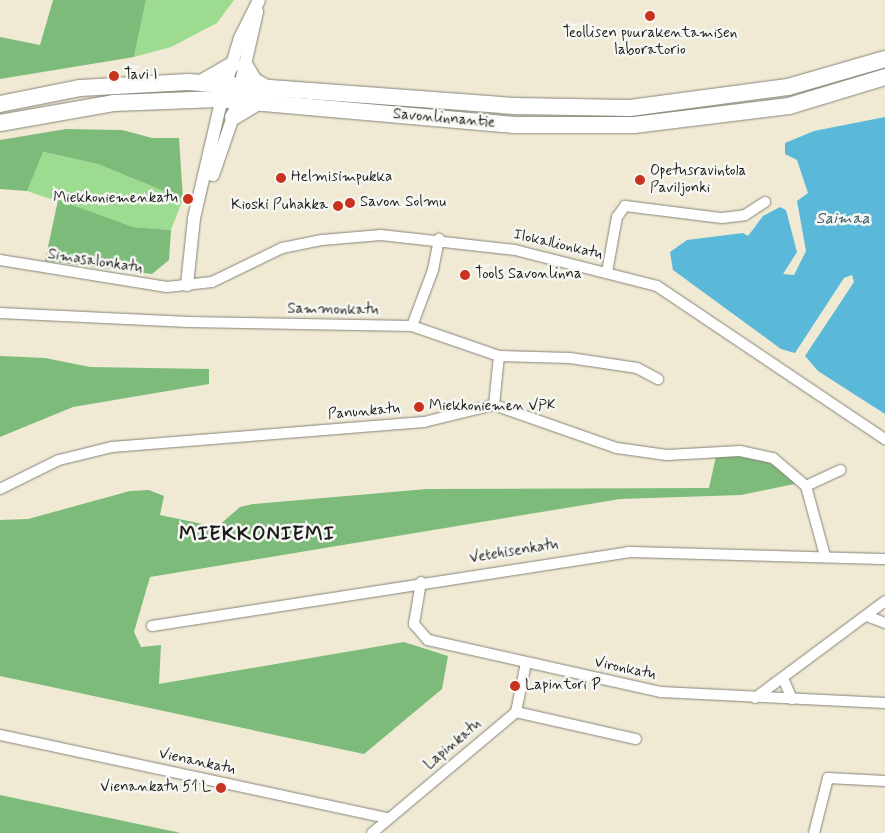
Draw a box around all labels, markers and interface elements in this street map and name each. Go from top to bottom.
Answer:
marker: Teollisen puurakentamisen laboratorio [644,10,656,22]
place label: Teollisen puurakentamisen laboratorio [565,24,735,59]
place label: Tavi I [124,67,161,85]
marker: Tavi I [108,70,120,82]
street label: Savonlinnantie [392,106,496,132]
place label: Opetusravintola Paviljonki [650,162,746,197]
place label: Helmisimpukka [291,169,392,187]
marker: Helmisimpukka [275,172,287,184]
marker: Opetusravintola Paviljonki [634,174,646,186]
place label: Miekkoniemenkatu [53,190,178,208]
marker: Miekkoniemenkatu [182,193,194,205]
place label: Savon Solmu [360,194,445,212]
place label: Kioski Puhakka [231,197,328,215]
marker: Savon Solmu [344,197,356,209]
marker: Kioski Puhakka [332,200,344,212]
water label: Saimaa [816,209,870,229]
street label: Ilokallionkatu [512,226,604,264]
street label: Simasalonkatu [46,246,144,278]
place label: Tools Savonlinna [475,266,582,284]
marker: Tools Savonlinna [459,269,471,281]
street label: Sammonkatu [287,300,379,320]
place label: Miekkoniemen VPK [429,398,556,416]
street label: Panunkatu [327,400,401,424]
marker: Miekkoniemen VPK [413,401,425,413]
district label: MIEKKONIEMI [179,522,335,546]
street label: Vetehisenkatu [468,536,560,568]
street label: Vironkatu [592,654,658,684]
place label: Lapintori P [525,677,600,695]
marker: Lapintori P [509,680,521,692]
street label: Lapinkatu [421,716,485,774]
street label: Vienankatu [157,745,237,779]
place label: Vienankatu 51 L [100,779,211,797]
marker: Vienankatu 51 L [215,782,227,794]

